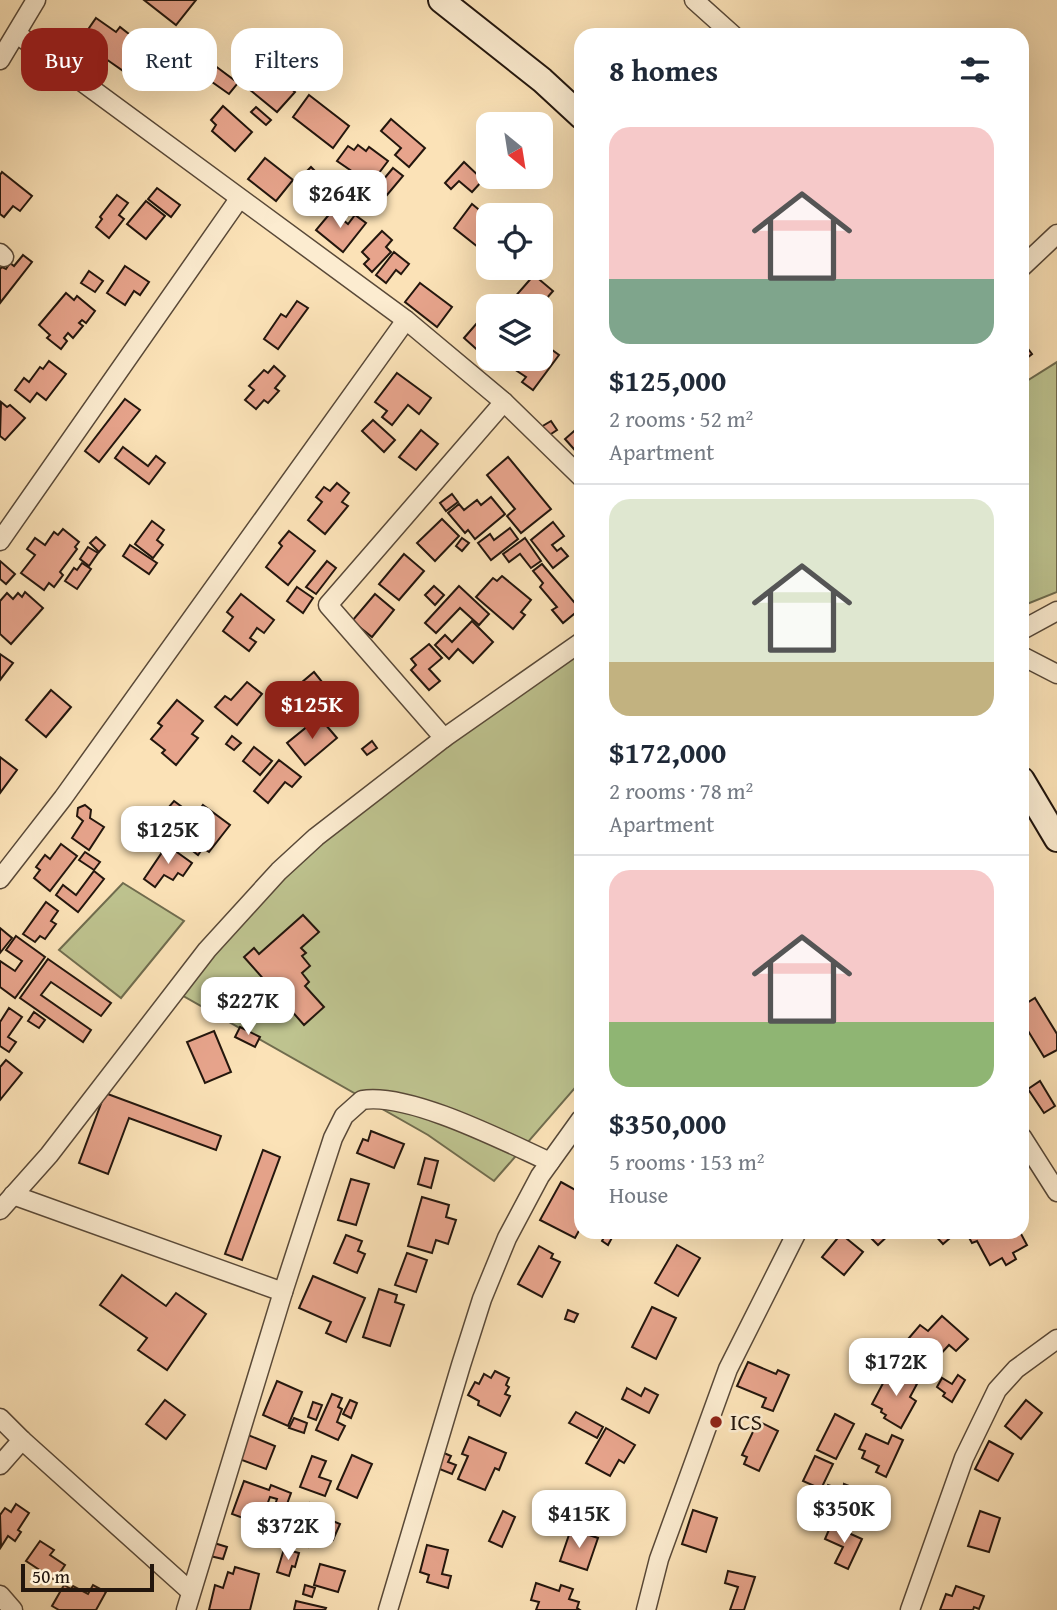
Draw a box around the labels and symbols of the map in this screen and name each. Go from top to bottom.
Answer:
north arrow [476,112,553,189]
pin: $264K [291,170,389,230]
pin: $125K [263,682,361,741]
pin: $125K [119,806,217,866]
pin: $227K [199,978,297,1037]
pin: $172K [847,1338,945,1398]
place label: ICS [730,1404,762,1439]
marker: ICS [708,1414,724,1430]
pin: $350K [795,1486,893,1545]
pin: $415K [530,1490,628,1550]
pin: $372K [239,1502,337,1562]
scale bar [21,1561,154,1593]

